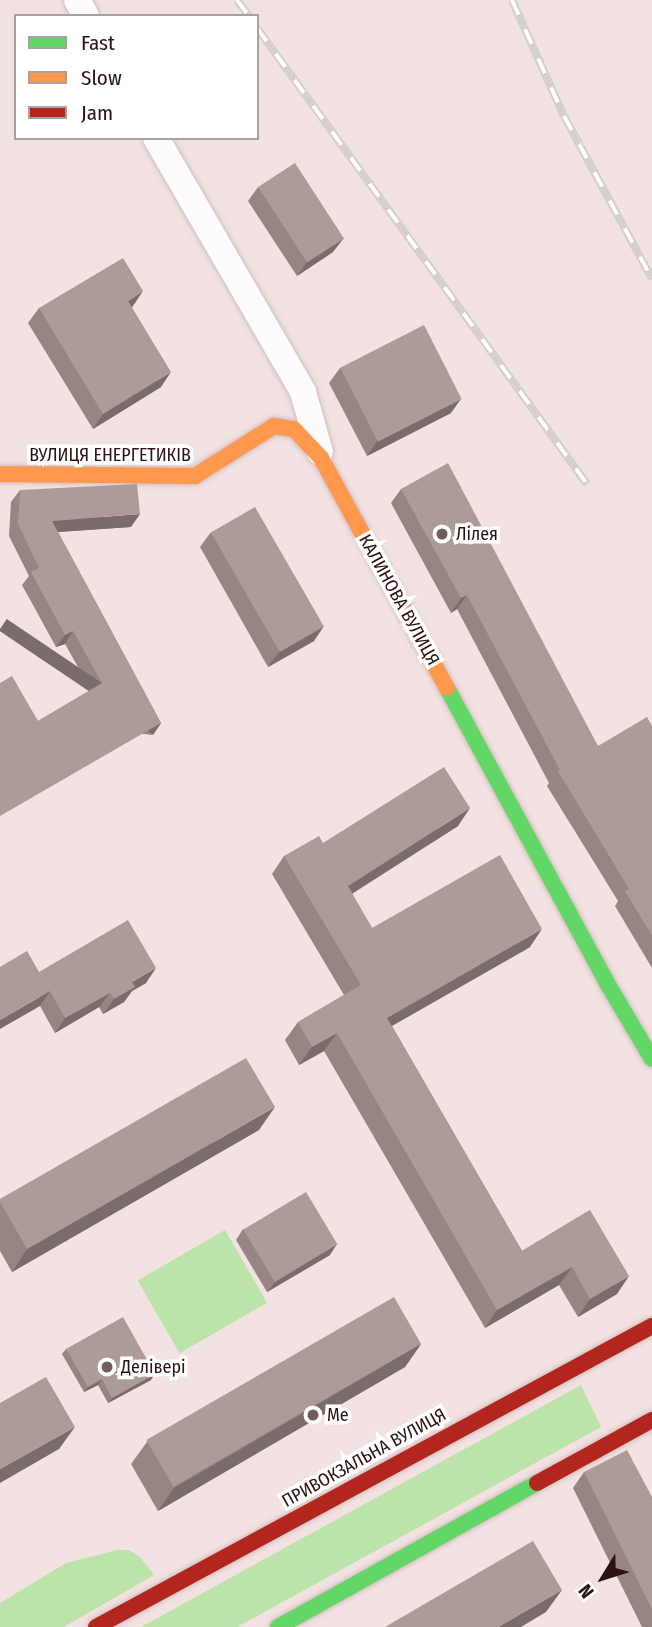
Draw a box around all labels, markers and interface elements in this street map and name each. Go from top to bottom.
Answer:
legend [14,14,259,140]
text: Fast [81,30,115,56]
text: Slow [81,65,122,91]
text: Jam [81,100,113,126]
street label: ВУЛИЦЯ ЕНЕРГЕТИКІВ [29,444,191,466]
place label: Лілея [456,523,498,545]
marker: Лілея [434,526,450,542]
street label: КАЛИНОВА ВУЛИЦЯ [354,531,444,669]
place label: Делівері [121,1356,185,1378]
marker: Делівері [99,1359,115,1375]
street label: ПРИВОКЗАЛЬНА ВУЛИЦЯ [278,1404,450,1512]
place label: Me [327,1404,349,1426]
marker: Me [305,1407,321,1423]
north arrow [568,1543,638,1613]
text: N [573,1580,599,1603]

